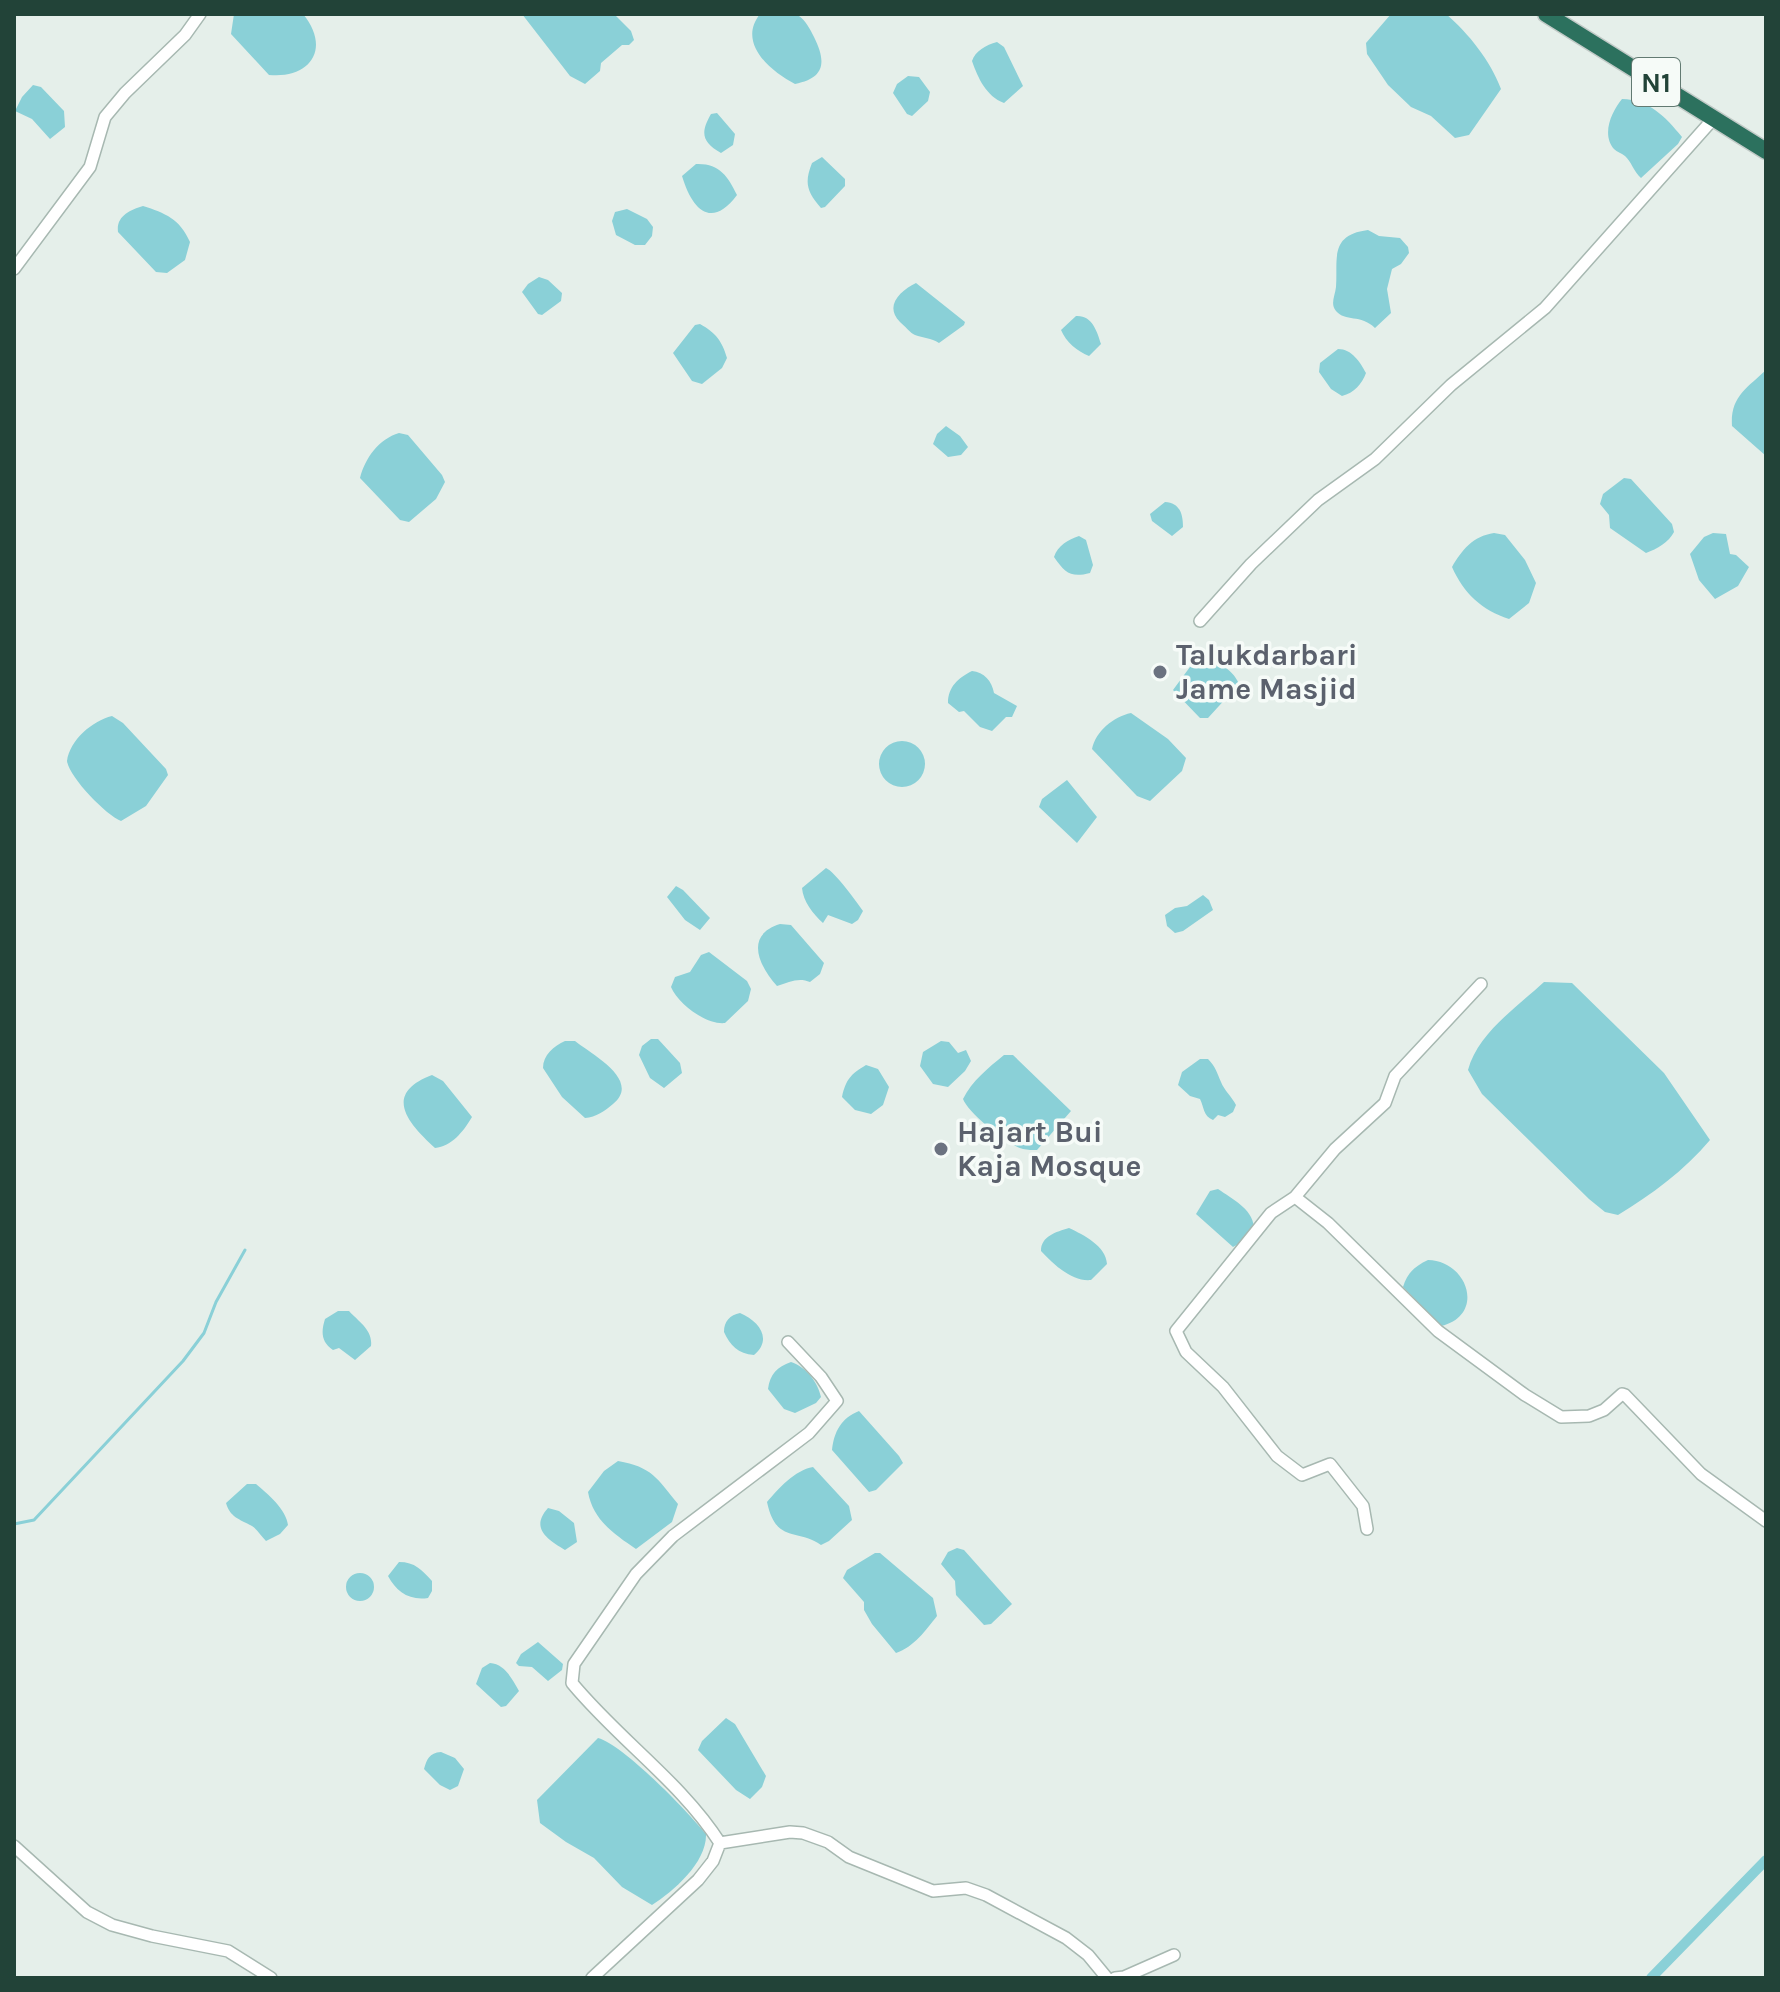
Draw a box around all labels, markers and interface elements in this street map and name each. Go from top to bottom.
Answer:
road number: N1 [1632,58,1680,106]
place label: Talukdarbari Jame Masjid [1176,637,1358,707]
marker: Talukdarbari Jame Masjid [1151,663,1169,681]
place label: Hajart Bui Kaja Mosque [957,1114,1141,1184]
marker: Hajart Bui Kaja Mosque [932,1140,950,1158]

